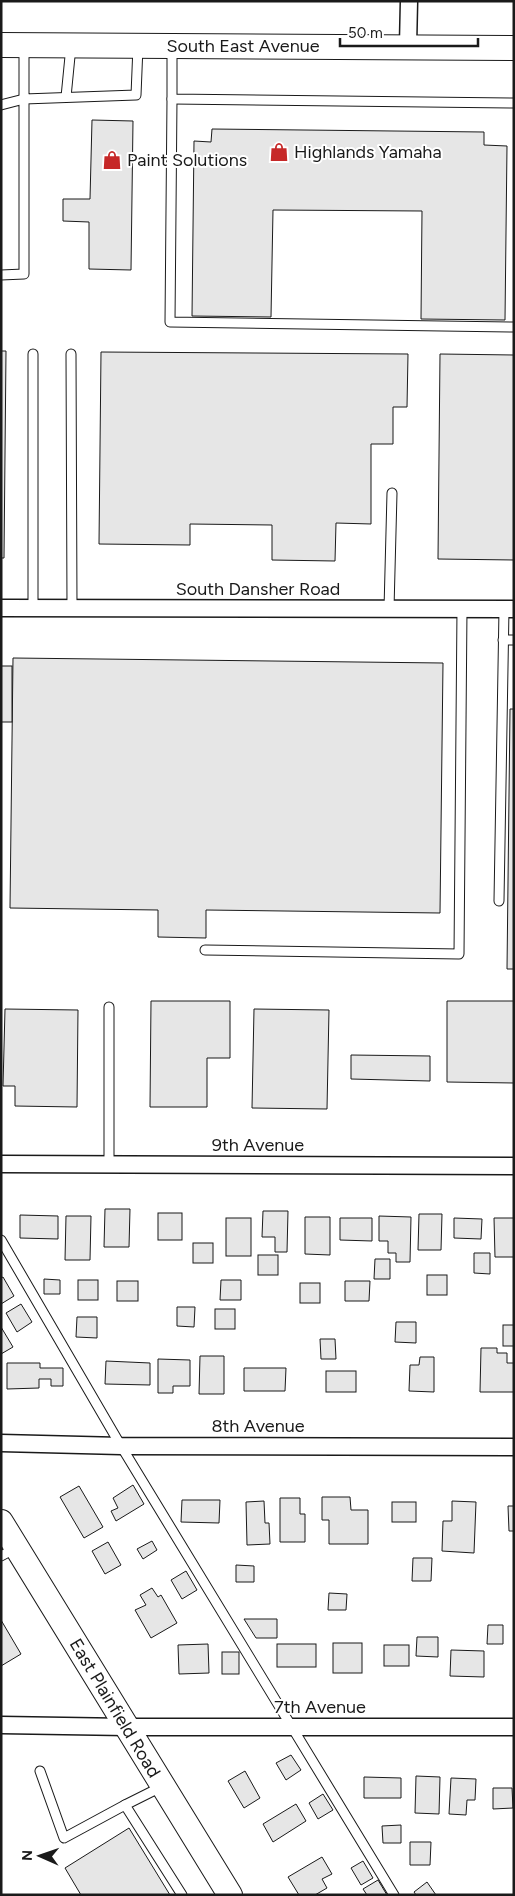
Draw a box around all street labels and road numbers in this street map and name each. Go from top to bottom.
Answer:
street label: South East Avenue [166,35,320,57]
street label: South Dansher Road [176,578,340,600]
street label: 9th Avenue [212,1134,304,1156]
street label: 8th Avenue [211,1415,305,1437]
street label: East Plainfield Road [65,1634,165,1782]
street label: 7th Avenue [274,1696,366,1718]

